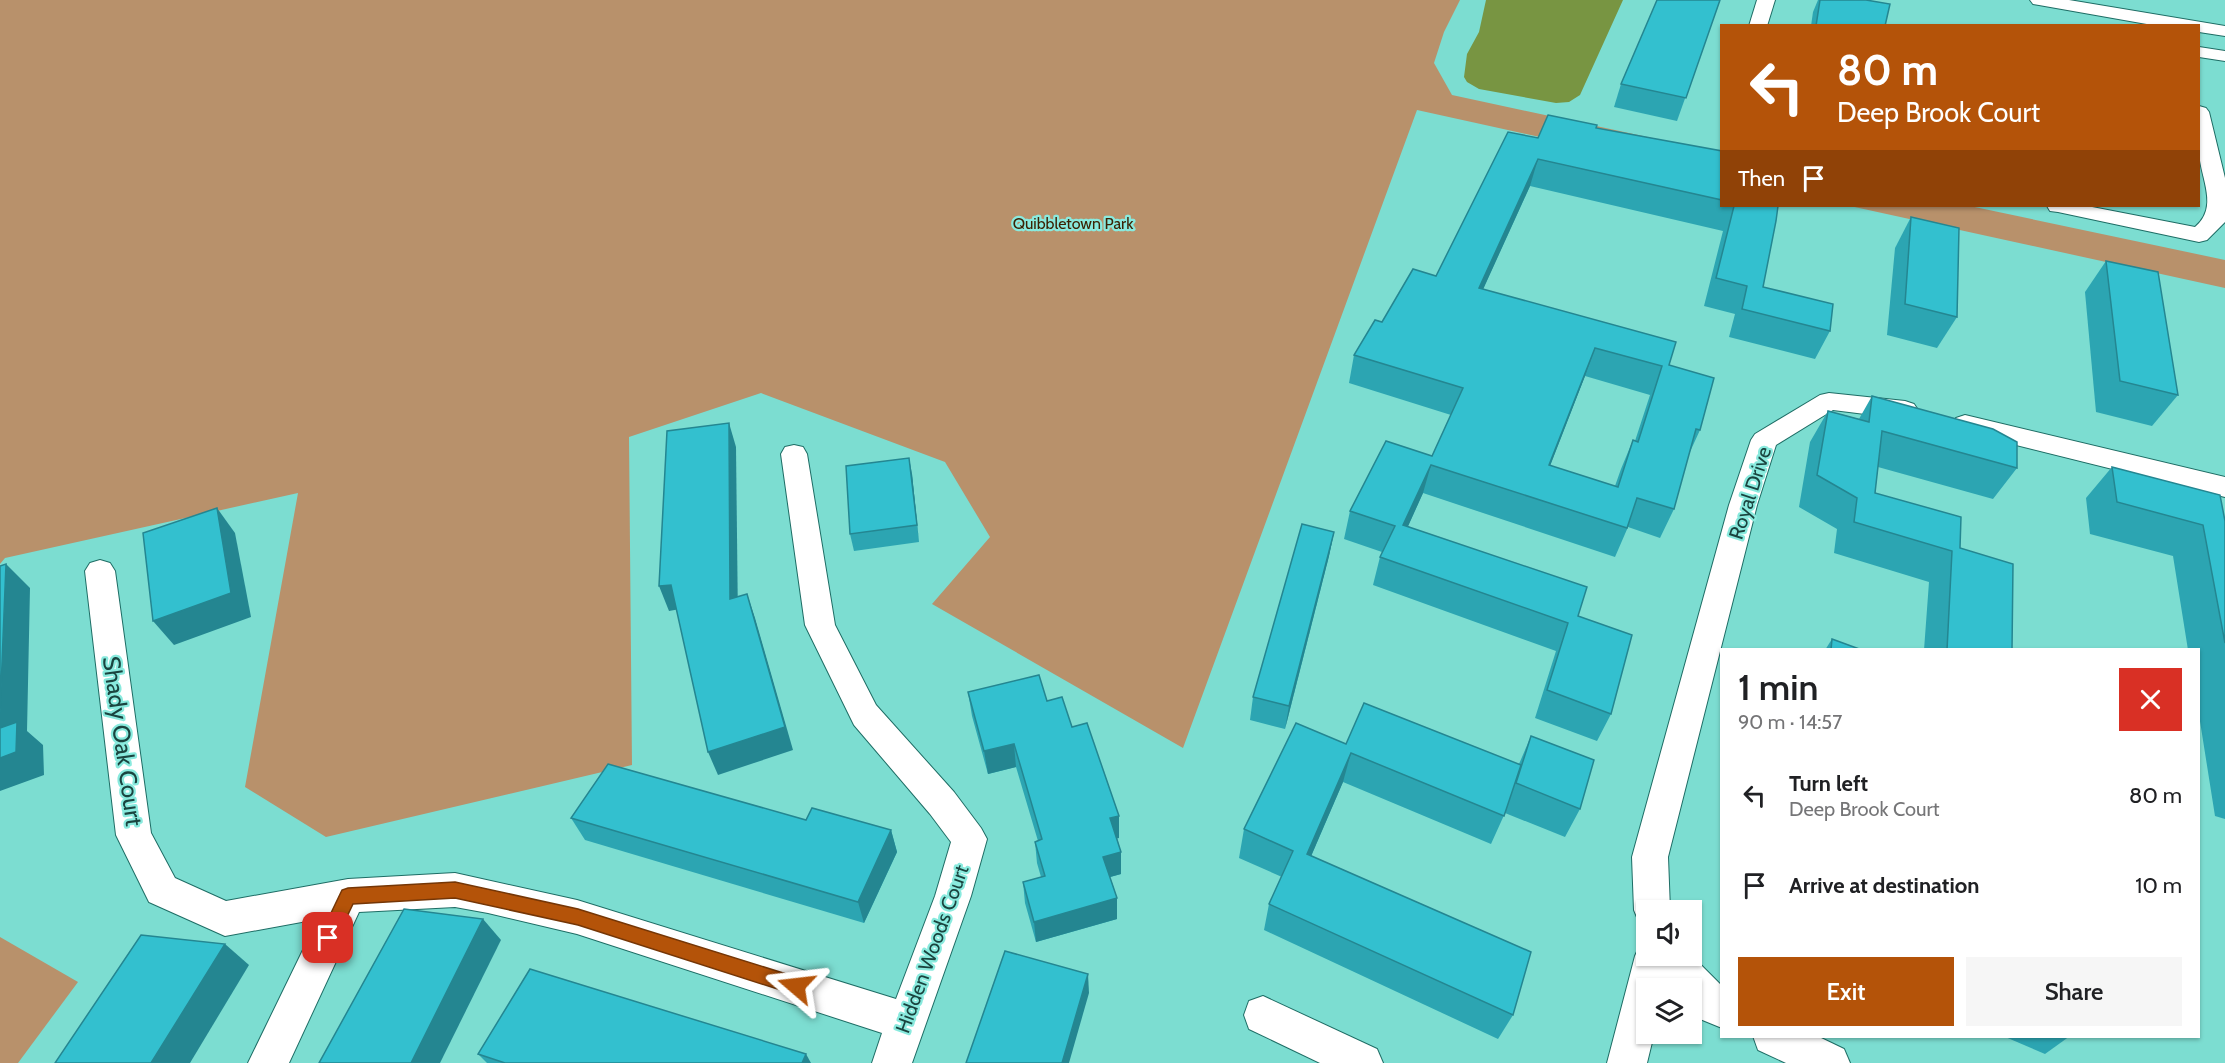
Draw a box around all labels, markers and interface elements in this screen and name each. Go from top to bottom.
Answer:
text: 80 m [1837,44,1938,96]
icon: left [1738,48,1816,126]
text: Deep Brook Court [1837,96,2040,129]
icon: arrive [1797,162,1830,195]
text: Then [1738,165,1785,192]
park label: Quibbletown Park [1013,214,1134,233]
street label: Royal Drive [1724,444,1776,542]
street label: Shady Oak Court [97,654,149,828]
text: 1 min [1738,665,1818,709]
button: close [2119,668,2182,731]
text: 90 m · 14:57 [1738,710,1842,734]
text: Turn left [1789,770,1868,797]
icon: left [1738,779,1771,812]
text: 80 m [2129,782,2182,809]
text: Deep Brook Court [1789,797,1939,821]
street label: Hidden Woods Court [890,862,974,1036]
icon: arrive [1738,869,1771,902]
text: Arrive at destination [1789,872,1979,899]
text: 10 m [2135,872,2182,899]
map controls [1636,900,1702,1044]
button: sound [1636,900,1702,966]
pin [302,912,353,963]
icon: arrive [311,921,344,954]
position arrow [764,954,828,1018]
button: Exit [1738,957,1954,1026]
button: Share [1966,957,2182,1026]
button: layers [1636,978,1702,1044]

